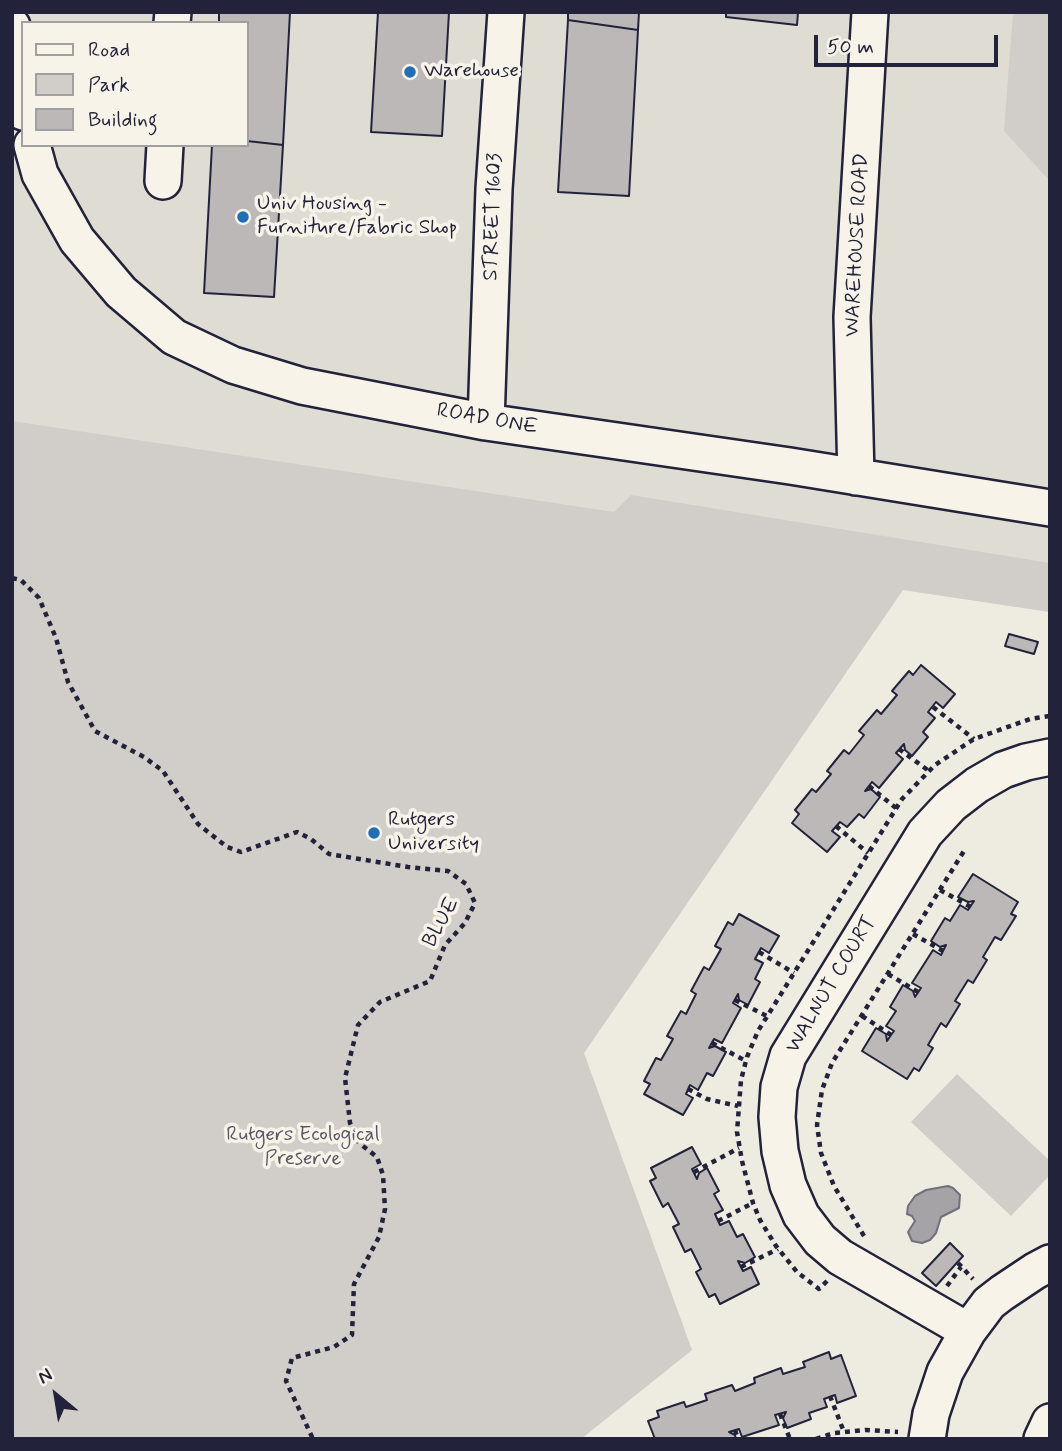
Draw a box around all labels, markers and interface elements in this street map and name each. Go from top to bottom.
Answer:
legend [21,21,248,147]
scale bar [817,21,1001,65]
text: 50 m [827,33,874,61]
text: Road [88,36,130,64]
place label: Warehouse [424,59,519,85]
marker: Warehouse [402,64,418,80]
text: Park [88,71,130,99]
text: Building [88,106,158,134]
street label: WAREHOUSE ROAD [841,152,875,338]
street label: STREET 1603 [479,153,509,281]
place label: Univ Housing - Furniture/Fabric Shop [257,192,457,242]
marker: Univ Housing - Furniture/Fabric Shop [235,209,251,225]
street label: ROAD ONE [435,399,539,441]
place label: Rutgers University [388,808,479,858]
marker: Rutgers University [366,825,382,841]
street label: BLUE [418,894,466,952]
street label: WALNUT COURT [781,912,883,1058]
park label: Rutgers Ecological Preserve [226,1123,380,1173]
north arrow [21,1360,91,1430]
text: N [34,1362,57,1390]

